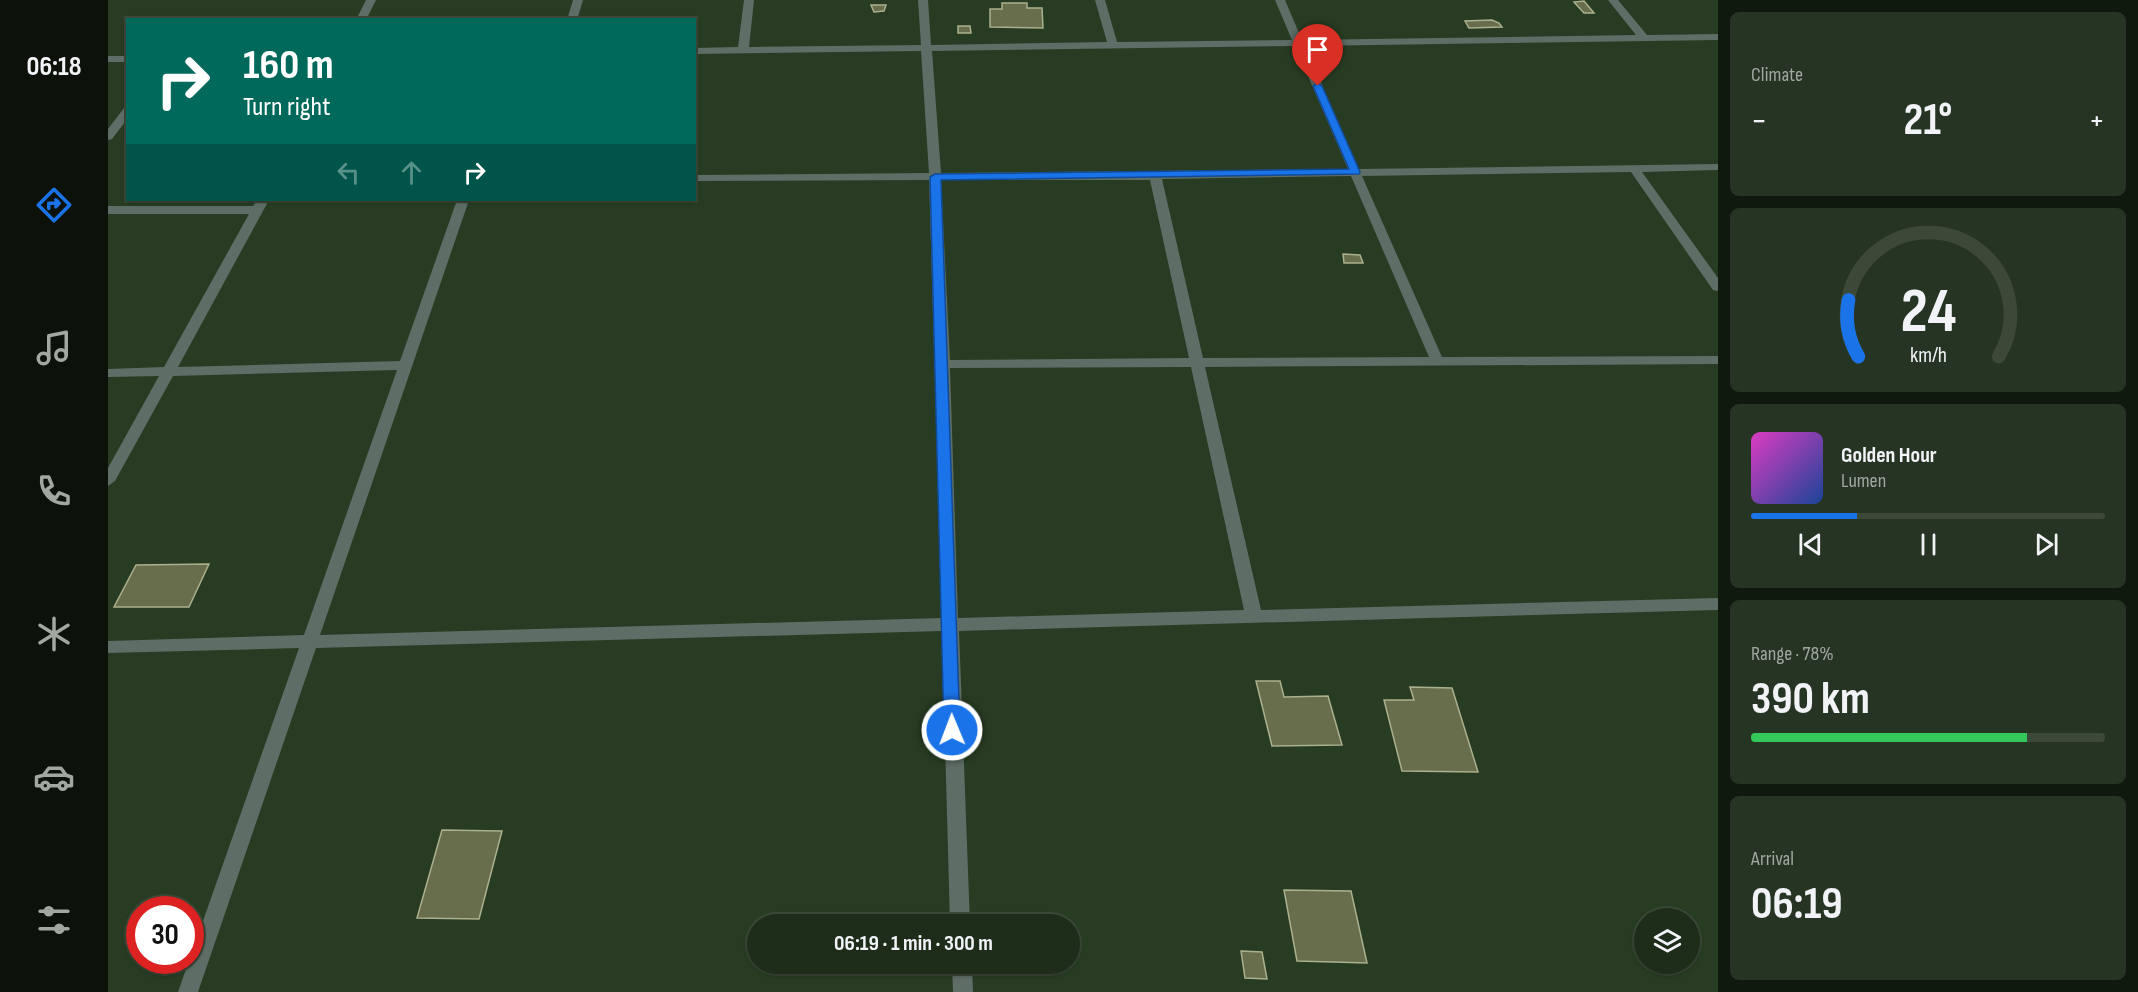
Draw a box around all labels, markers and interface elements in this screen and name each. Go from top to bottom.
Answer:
pin [1292,24,1343,86]
icon: arrive [1301,33,1334,66]
text: 160 m [243,40,334,91]
icon: right [144,42,222,120]
text: 06:18 [27,51,81,83]
text: Climate [1751,63,1803,87]
text: Turn right [243,91,330,123]
text: 21° [1904,93,1952,148]
text: − [1751,101,1767,141]
text: + [2089,101,2105,141]
icon: left [332,156,365,189]
icon: ahead [395,156,428,189]
icon: right [458,156,491,189]
icon: directions [33,184,75,226]
text: 24 [1900,275,1956,350]
icon: music [33,327,75,369]
text: km/h [1909,343,1947,368]
text: Golden Hour [1841,442,1937,469]
text: Lumen [1841,469,1886,493]
icon: phone [33,470,75,512]
icon: previous [1794,528,1827,561]
icon: pause [1912,528,1945,561]
icon: next [2030,528,2063,561]
icon: climate [33,613,75,655]
text: Range · 78% [1751,642,1834,666]
text: 390 km [1751,672,1870,727]
position arrow [920,698,984,762]
icon: car [33,756,75,798]
text: Arrival [1751,847,1794,871]
text: 06:19 [1751,877,1843,932]
speed limit sign: 30 [126,896,204,974]
icon: filters [33,899,75,941]
map controls [1634,908,1700,974]
button: layers [1634,908,1700,974]
text: 06:19 · 1 min · 300 m [834,930,993,957]

